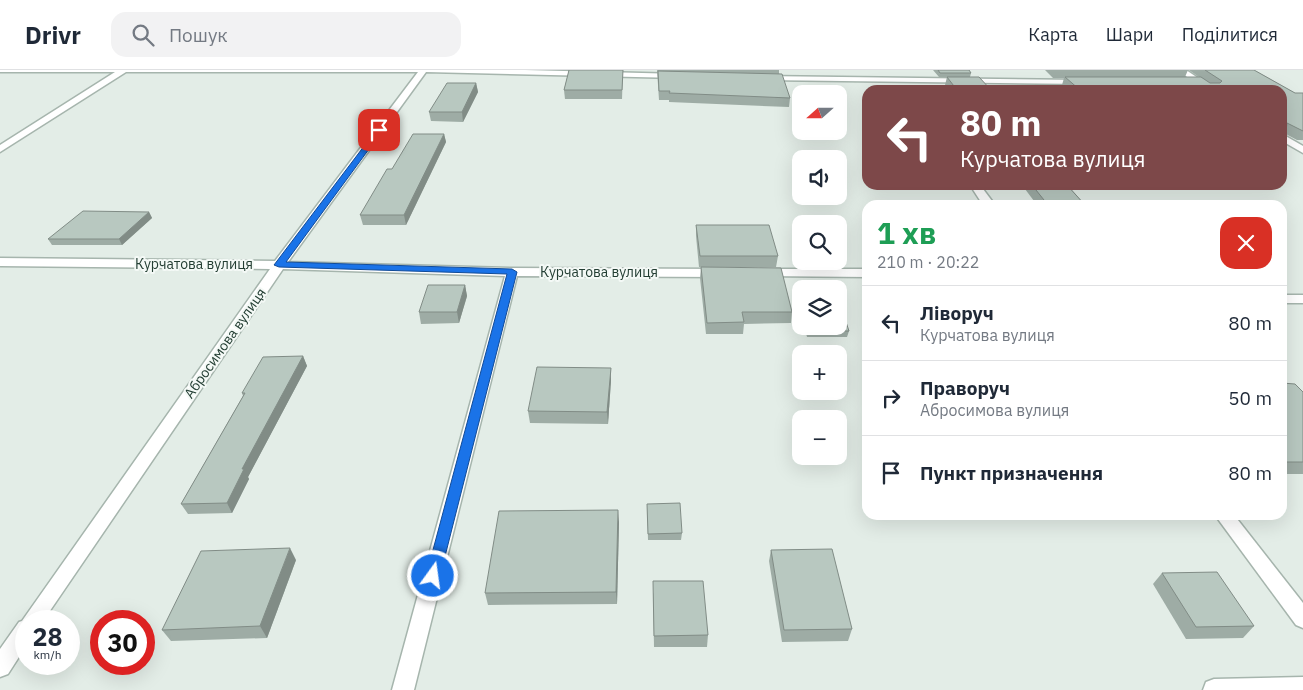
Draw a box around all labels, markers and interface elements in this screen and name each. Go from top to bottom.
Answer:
search box [111,12,461,57]
text: Drivr [25,19,81,51]
icon: search [129,21,157,49]
text: Пошук [169,23,228,47]
text: Карта [1028,23,1078,46]
text: Шари [1106,23,1154,46]
text: Поділитися [1182,23,1278,46]
north arrow [792,85,848,140]
map controls [792,85,847,465]
text: 80 m [960,100,1042,146]
icon: left [877,105,942,170]
pin [358,109,400,151]
icon: arrive [365,116,393,144]
text: Курчатова вулиця [960,144,1146,173]
button: sound [792,150,847,205]
text: 1 хв [877,213,936,252]
button: search [792,215,847,270]
button: close [1220,217,1272,269]
text: 210 m · 20:22 [877,252,979,272]
street label: Курчатова вулиця [135,255,253,273]
street label: Курчатова вулиця [540,263,658,281]
button: layers [792,280,847,335]
street label: Абросимова вулиця [180,284,270,402]
text: Ліворуч [920,301,994,325]
icon: left [877,309,905,337]
text: 80 m [1228,311,1272,335]
text: Курчатова вулиця [920,325,1055,345]
button: + [792,345,847,400]
text: Праворуч [920,376,1010,400]
icon: right [877,384,905,412]
text: 50 m [1228,386,1272,410]
text: Абросимова вулиця [920,400,1069,420]
button: − [792,410,847,465]
icon: arrive [877,459,905,487]
text: Пункт призначення [920,461,1103,485]
text: 80 m [1228,461,1272,485]
position arrow [406,549,458,601]
speed limit sign: 30 [90,610,155,675]
text: 28 [32,620,63,653]
text: km/h [33,647,62,662]

